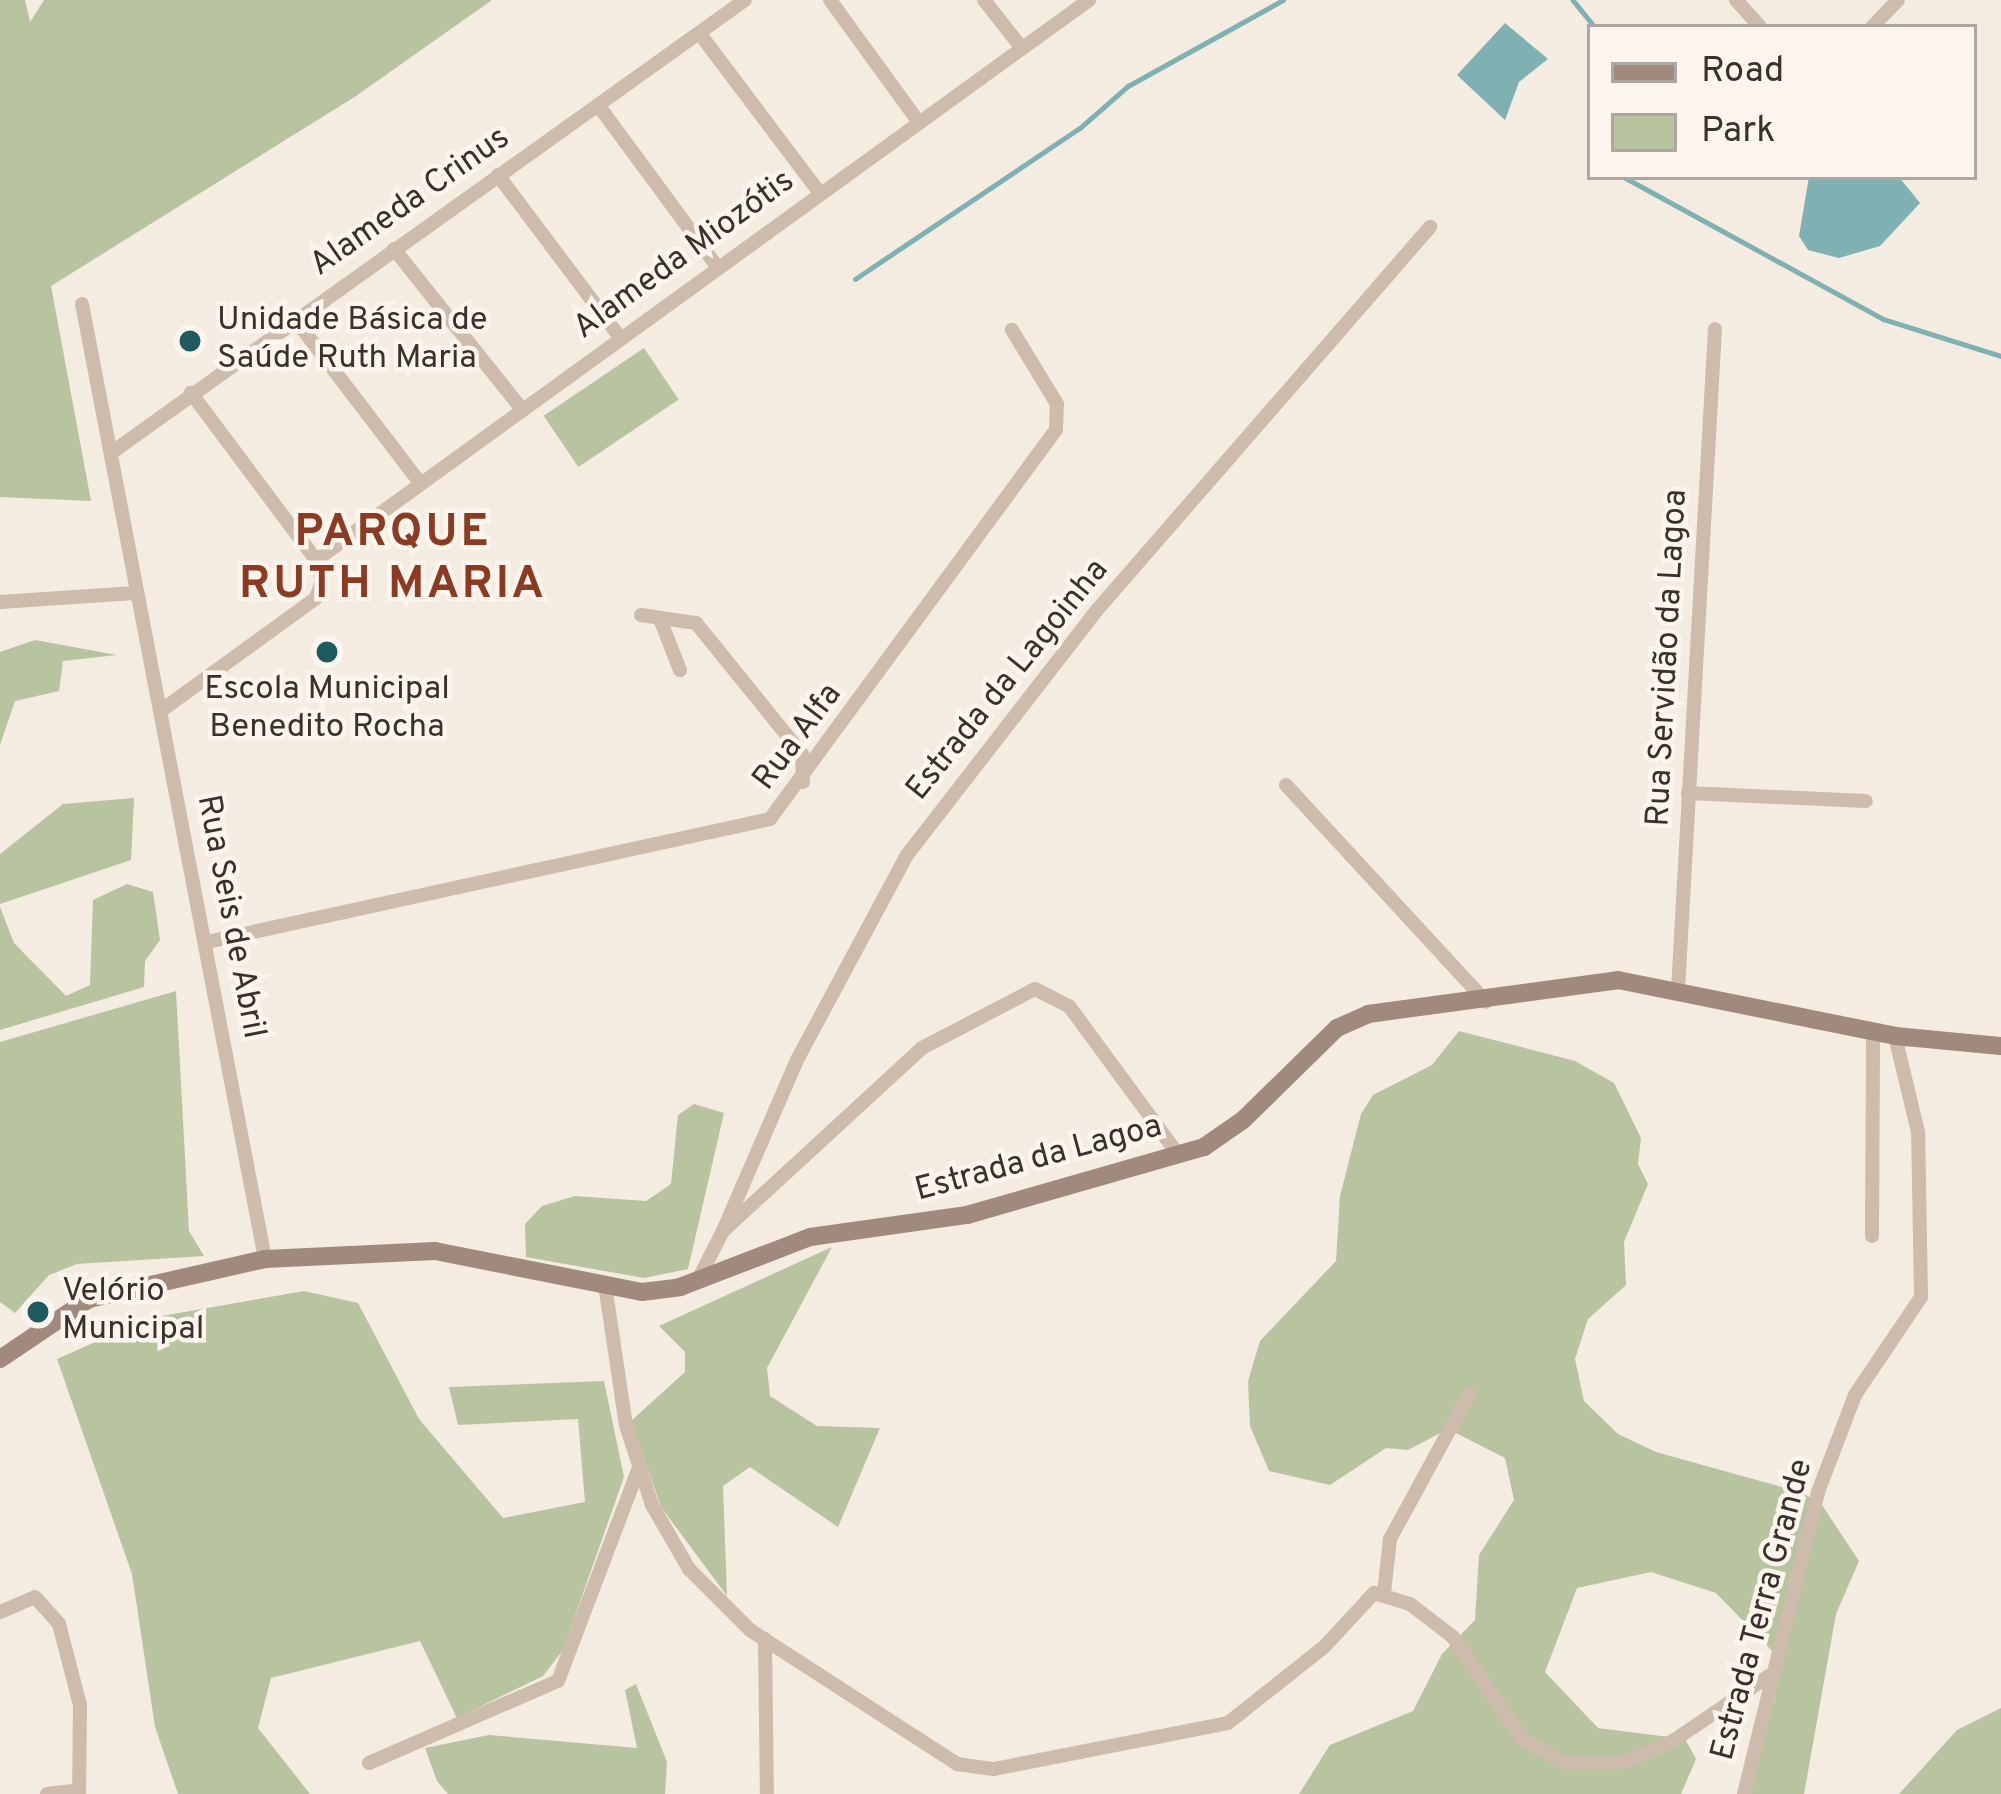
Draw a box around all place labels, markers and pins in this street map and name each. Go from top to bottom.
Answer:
place label: Unidade Básica de Saúde Ruth Maria [217,302,488,380]
marker: Unidade Básica de Saúde Ruth Maria [174,325,206,357]
marker: Escola Municipal Benedito Rocha [314,639,340,665]
place label: Escola Municipal Benedito Rocha [204,671,450,749]
place label: Velório Municipal [62,1273,204,1351]
marker: Velório Municipal [25,1299,51,1325]

